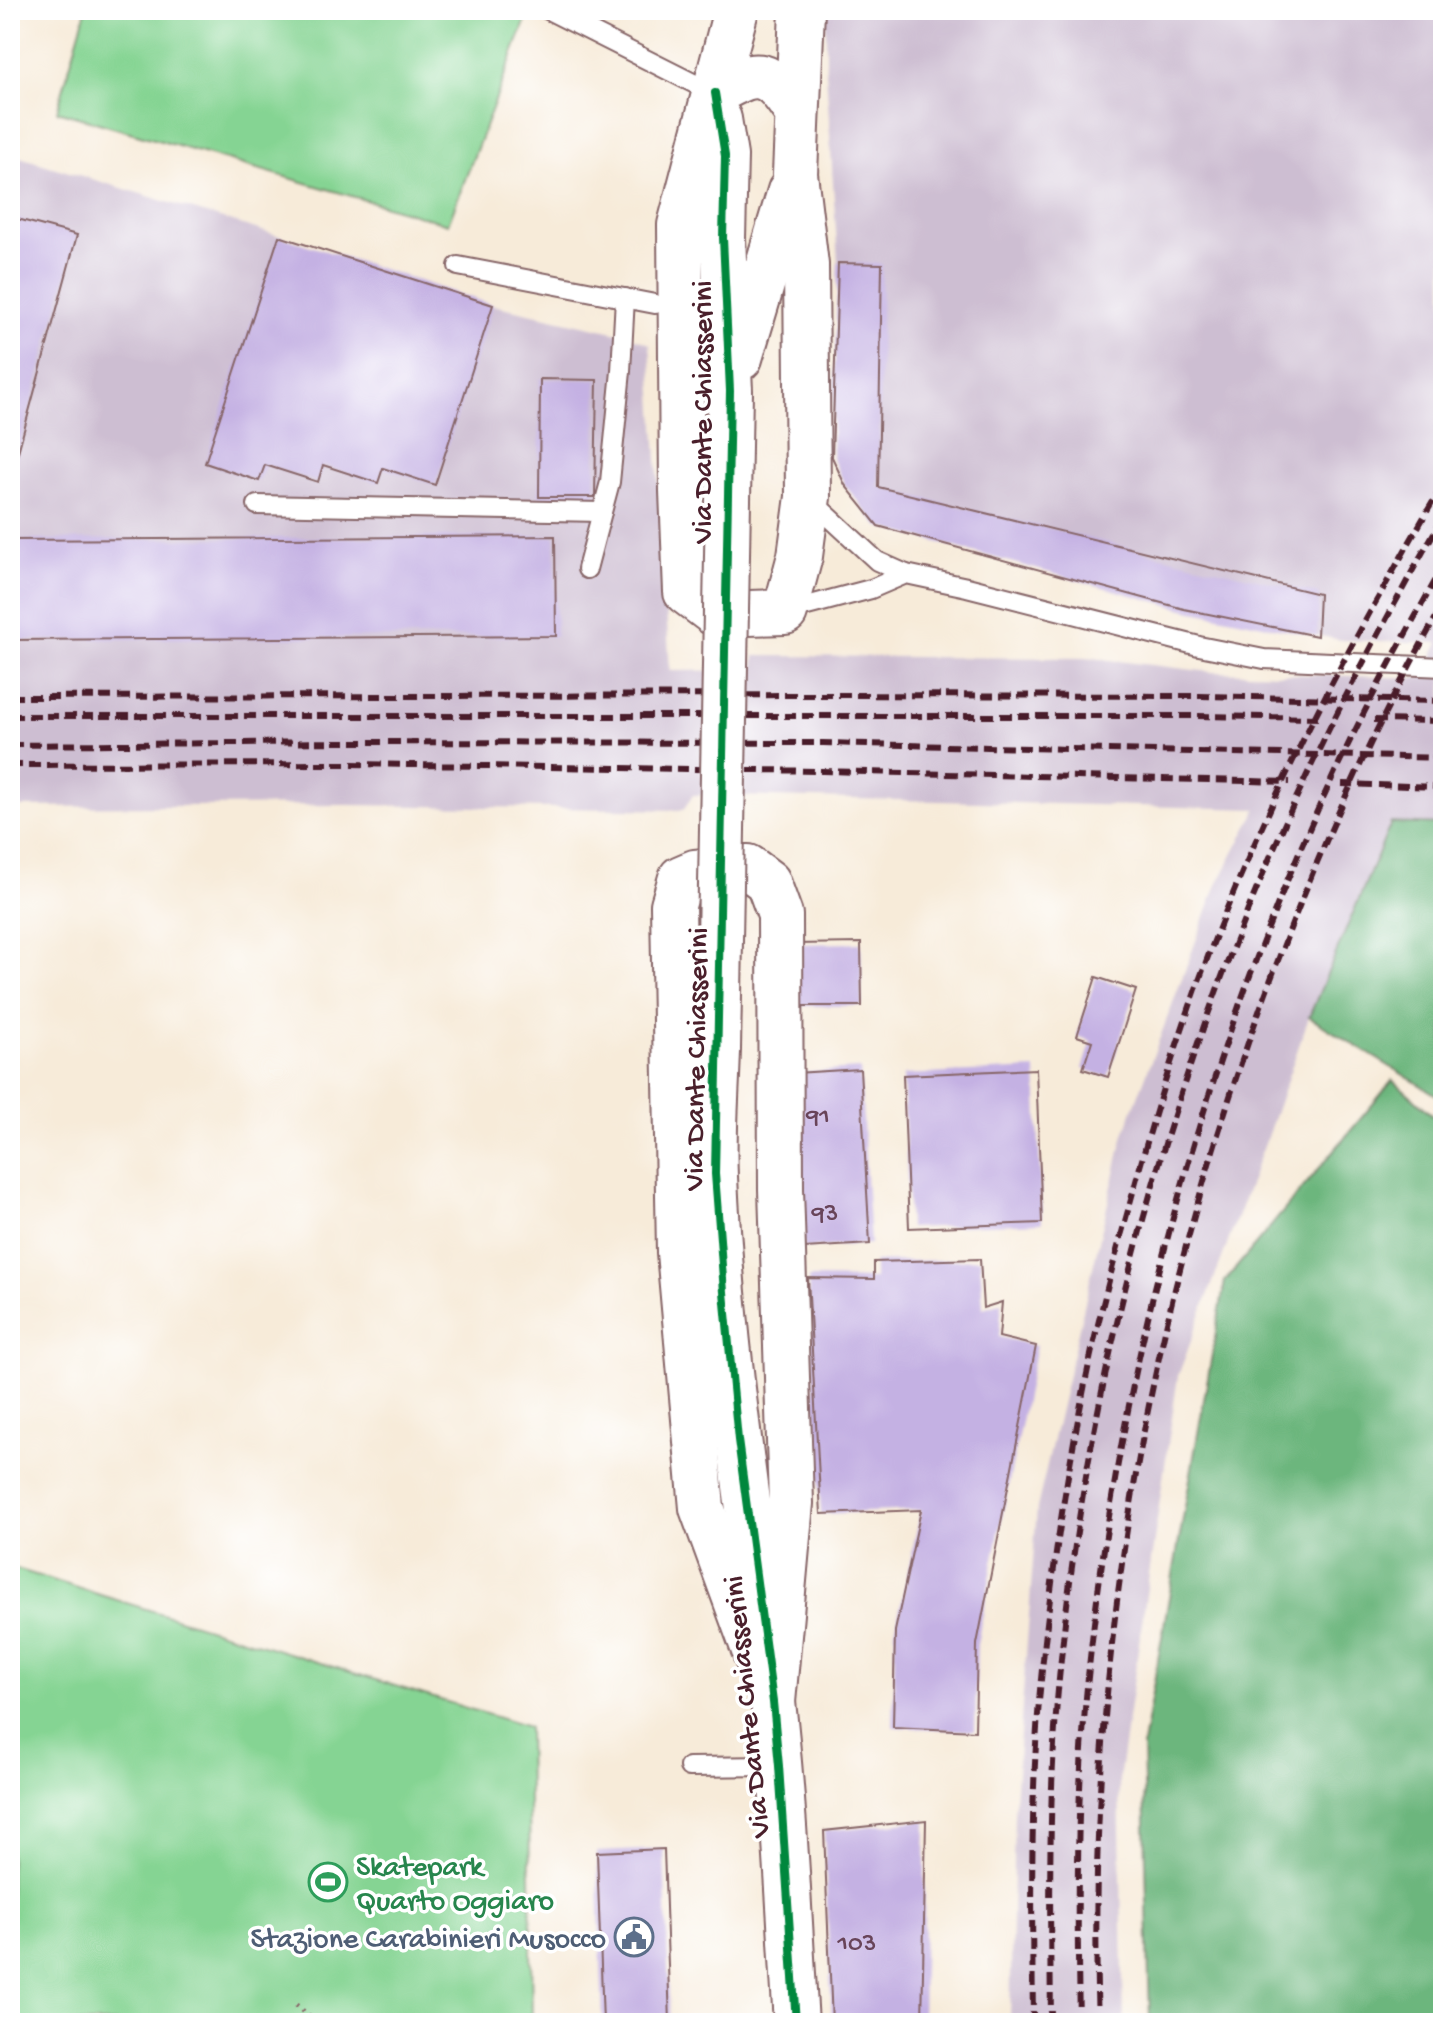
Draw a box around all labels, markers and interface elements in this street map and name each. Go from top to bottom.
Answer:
street label: Via Dante Chiasserini [688,280,723,545]
street label: Via Dante Chiasserini [679,927,718,1192]
house number: 91 [805,1103,830,1134]
house number: 93 [811,1200,838,1231]
street label: Via Dante Chiasserini [718,1574,781,1840]
place label: Skatepark Quarto Oggiaro [356,1852,554,1921]
sports icon: Skatepark Quarto Oggiaro [307,1861,349,1903]
public building icon: Stazione Carabinieri Musocco [613,1916,655,1958]
place label: Stazione Carabinieri Musocco [251,1924,606,1959]
house number: 103 [837,1930,876,1961]

